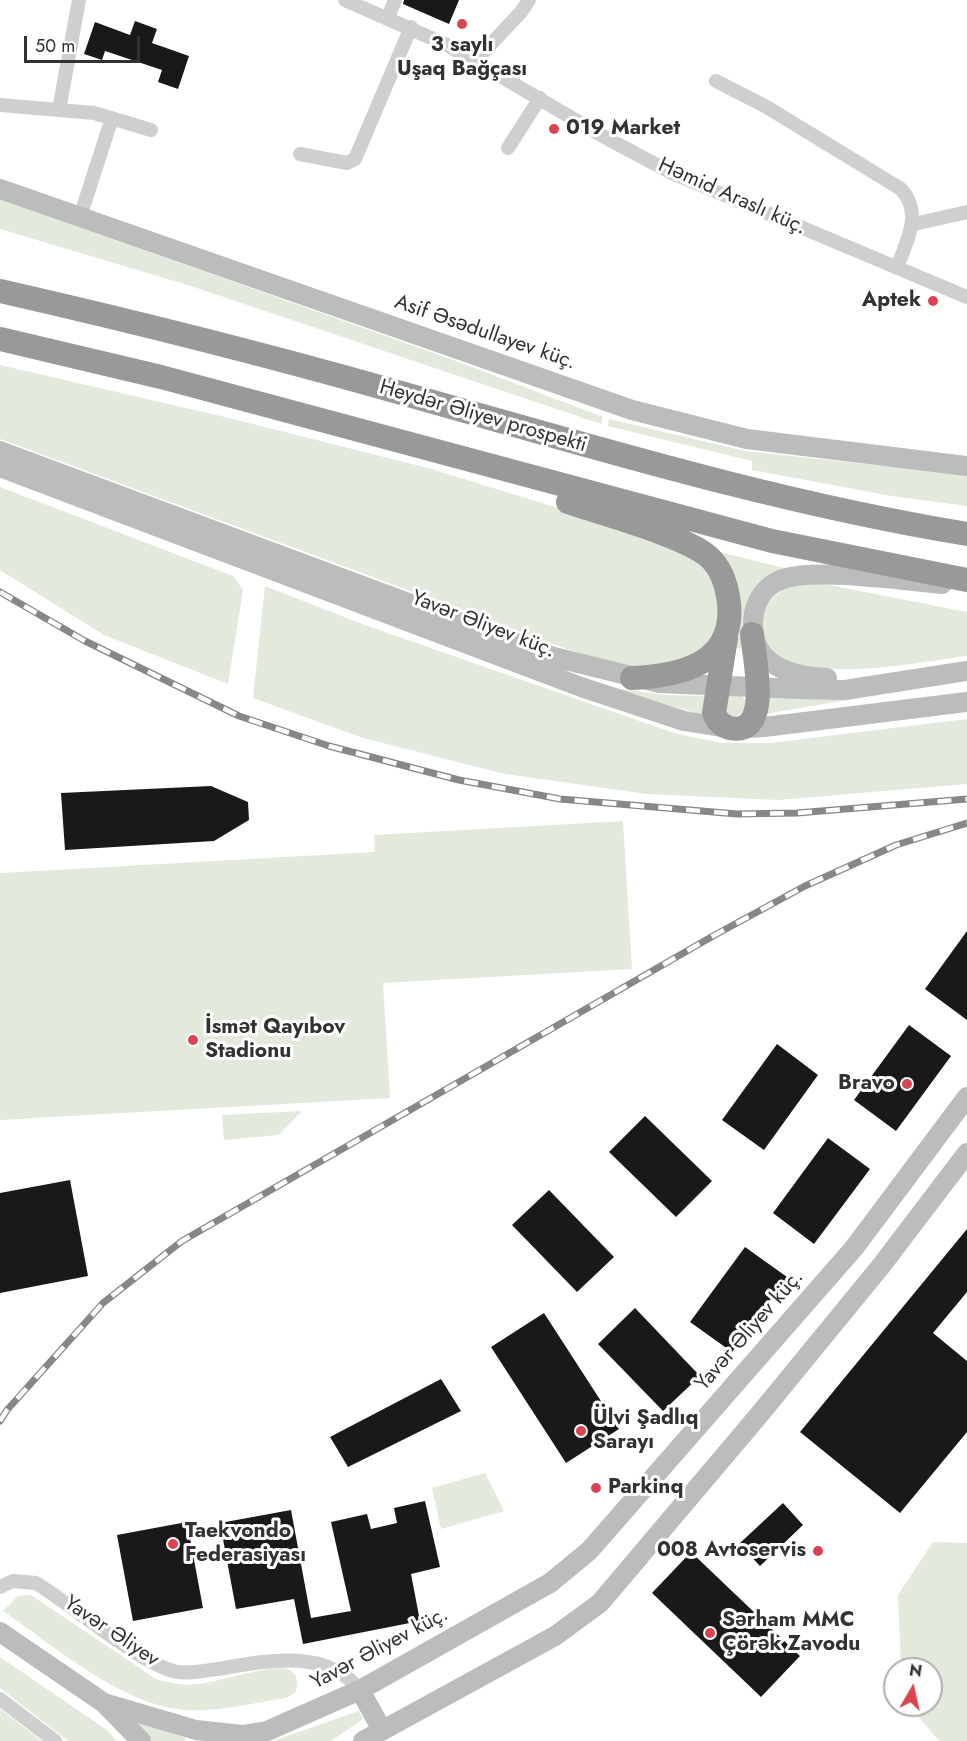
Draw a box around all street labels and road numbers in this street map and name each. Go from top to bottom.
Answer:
street label: Həmid Araslı küç. [654,153,810,241]
street label: Asif Əsədullayev küç. [391,290,579,376]
street label: Heydər Əliyev prospekti [377,375,589,459]
street label: Yavər Əliyev küç. [408,586,558,664]
street label: Yavər Əliyev küç. [691,1265,809,1397]
street label: Yavər Əliyev [59,1591,163,1673]
street label: Yavər Əliyev küç. [307,1602,453,1696]

